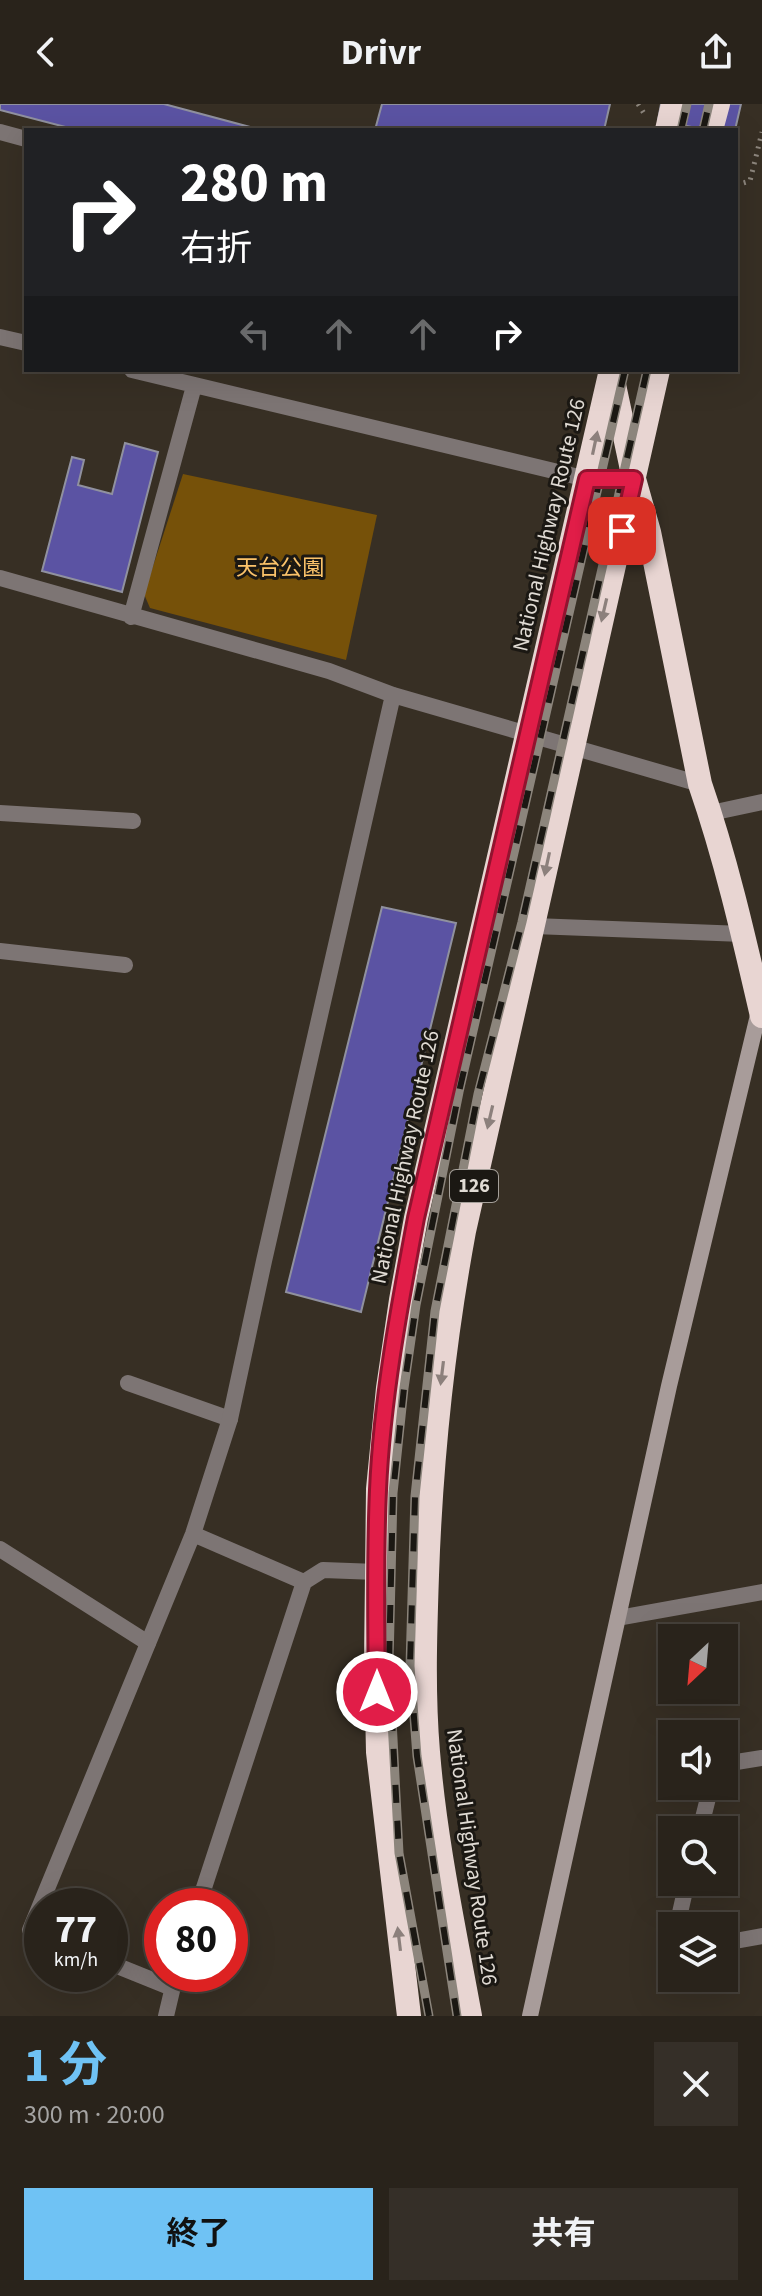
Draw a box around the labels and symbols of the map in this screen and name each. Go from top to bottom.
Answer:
street label: National Highway Route 126 [504,395,594,655]
one-way arrow [589,430,602,455]
pin [588,497,656,565]
park label: 天台公園 [236,552,324,584]
one-way arrow [597,598,610,623]
one-way arrow [540,851,553,876]
street label: National Highway Route 126 [362,1027,448,1287]
one-way arrow [483,1105,496,1130]
road number: 126 [450,1170,498,1202]
one-way arrow [435,1360,448,1385]
north arrow [658,1624,738,1704]
position arrow [335,1650,419,1734]
street label: National Highway Route 126 [438,1727,506,1987]
speed limit sign: 80 [144,1888,248,1992]
one-way arrow [393,1926,406,1951]

